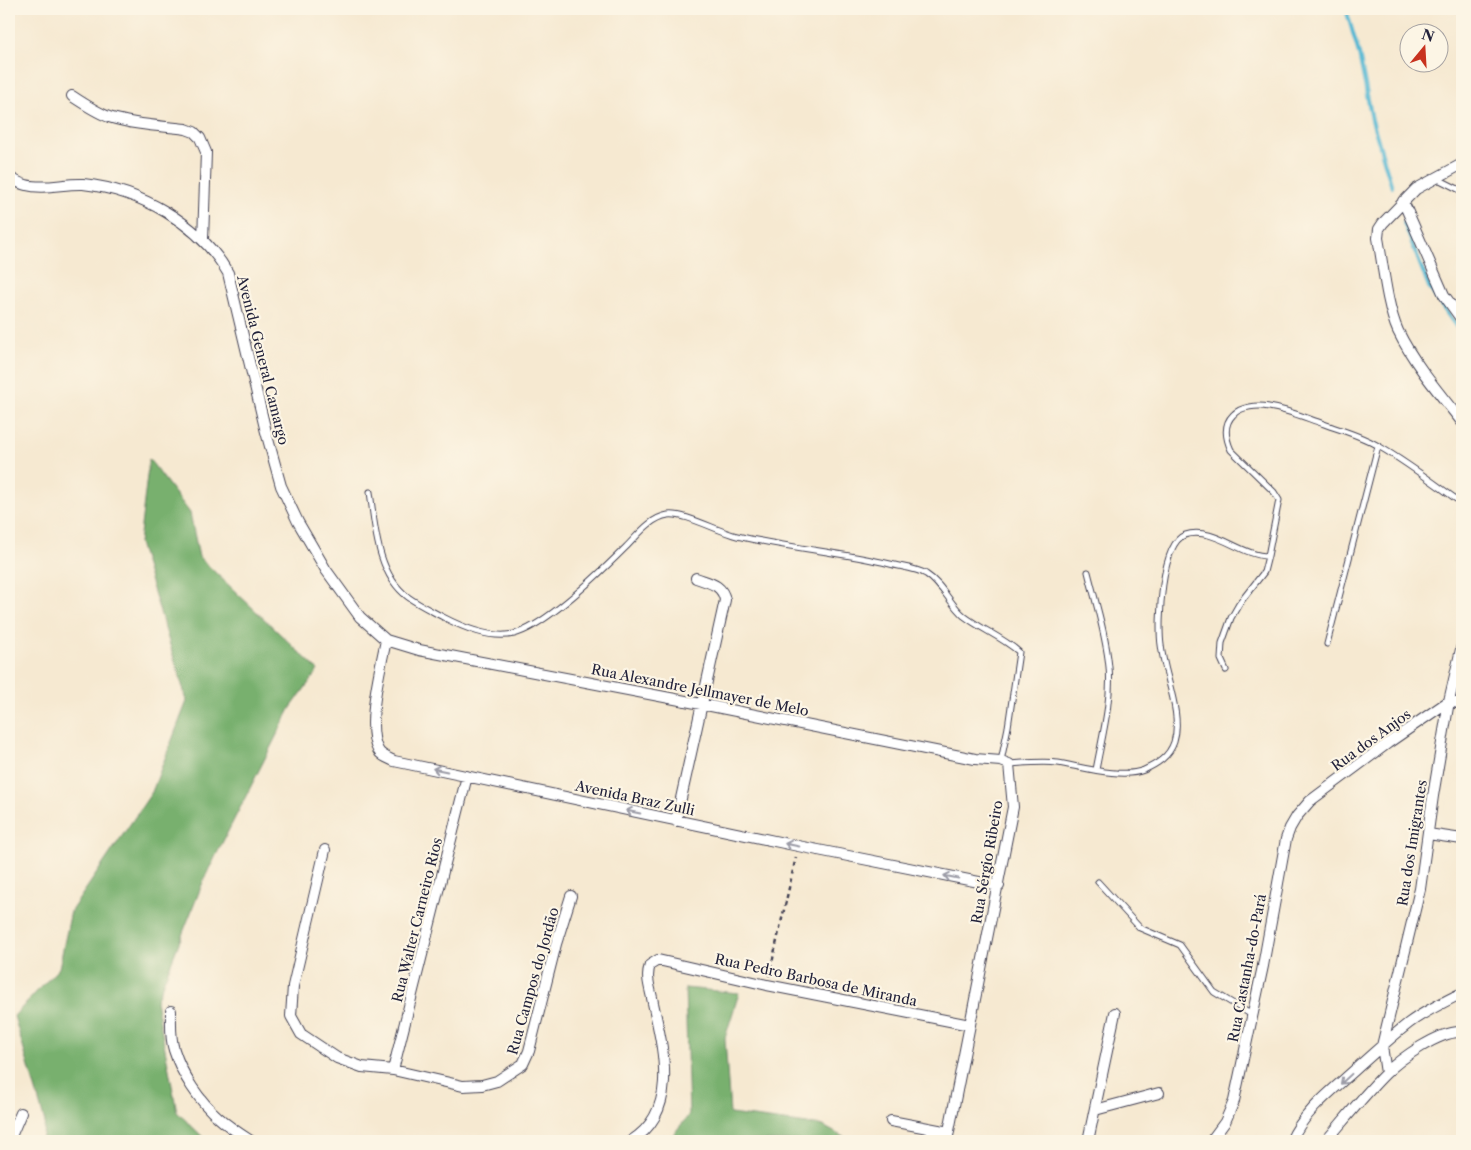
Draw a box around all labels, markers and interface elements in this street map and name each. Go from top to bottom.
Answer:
north arrow [1398,22,1448,72]
text: N [1419,25,1437,46]
street label: Avenida General Camargo [233,272,293,447]
street label: Rua Alexandre Jellmayer de Melo [590,660,810,720]
street label: Rua dos Anjos [1328,705,1414,775]
one-way arrow [432,765,448,774]
street label: Avenida Braz Zulli [573,776,696,819]
street label: Rua dos Imigrantes [1393,779,1431,907]
street label: Rua Sérgio Ribeiro [967,799,1007,925]
one-way arrow [625,806,641,816]
street label: Rua Walter Carneiro Rios [388,836,446,1004]
one-way arrow [784,840,800,849]
one-way arrow [944,871,960,881]
street label: Rua Castanha-do-Pará [1224,892,1270,1044]
street label: Rua Campos do Jordão [503,905,563,1057]
street label: Rua Pedro Barbosa de Miranda [713,950,920,1010]
one-way arrow [1339,1073,1352,1084]

